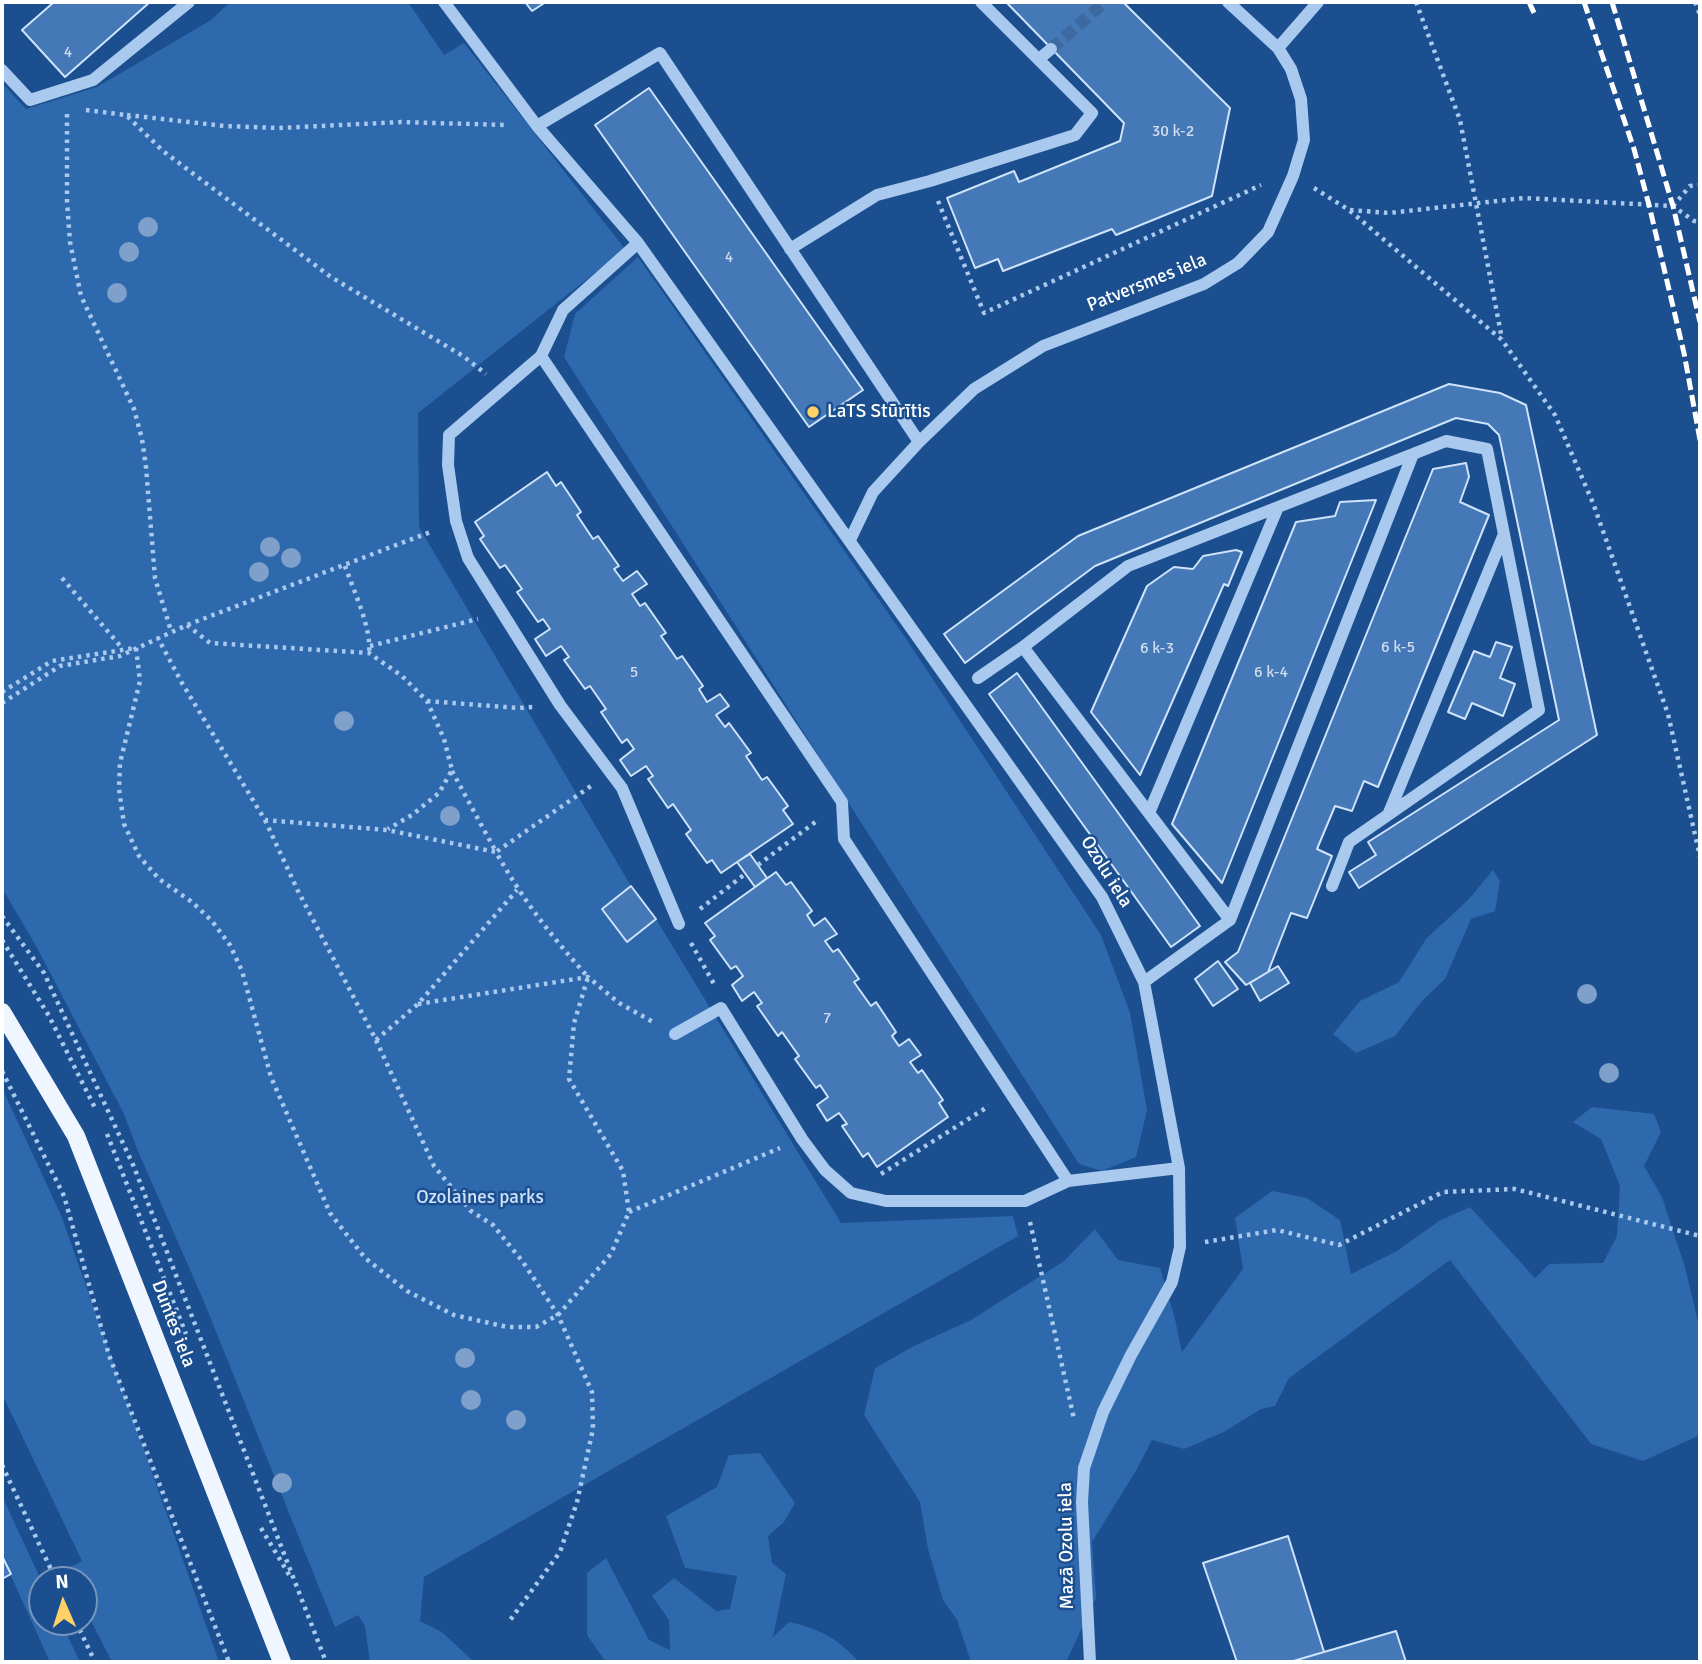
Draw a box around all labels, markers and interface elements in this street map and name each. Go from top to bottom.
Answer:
house number: 4 [64,43,72,63]
house number: 30 k-2 [1152,122,1194,142]
house number: 4 [725,248,733,268]
street label: Patversmes iela [1084,249,1210,317]
place label: LaTS Stūrītis [827,401,931,423]
marker: LaTS Stūrītis [805,404,821,420]
house number: 6 k-5 [1381,638,1415,658]
house number: 6 k-3 [1140,639,1174,659]
house number: 5 [630,663,638,683]
house number: 6 k-4 [1254,663,1288,683]
street label: Ozolu iela [1075,832,1137,912]
house number: 7 [823,1009,831,1029]
park label: Ozolaines parks [416,1187,544,1209]
street label: Duntes iela [146,1277,200,1371]
street label: Mazā Ozolu iela [1054,1482,1080,1610]
north arrow [28,1566,98,1636]
text: N [55,1570,69,1594]

